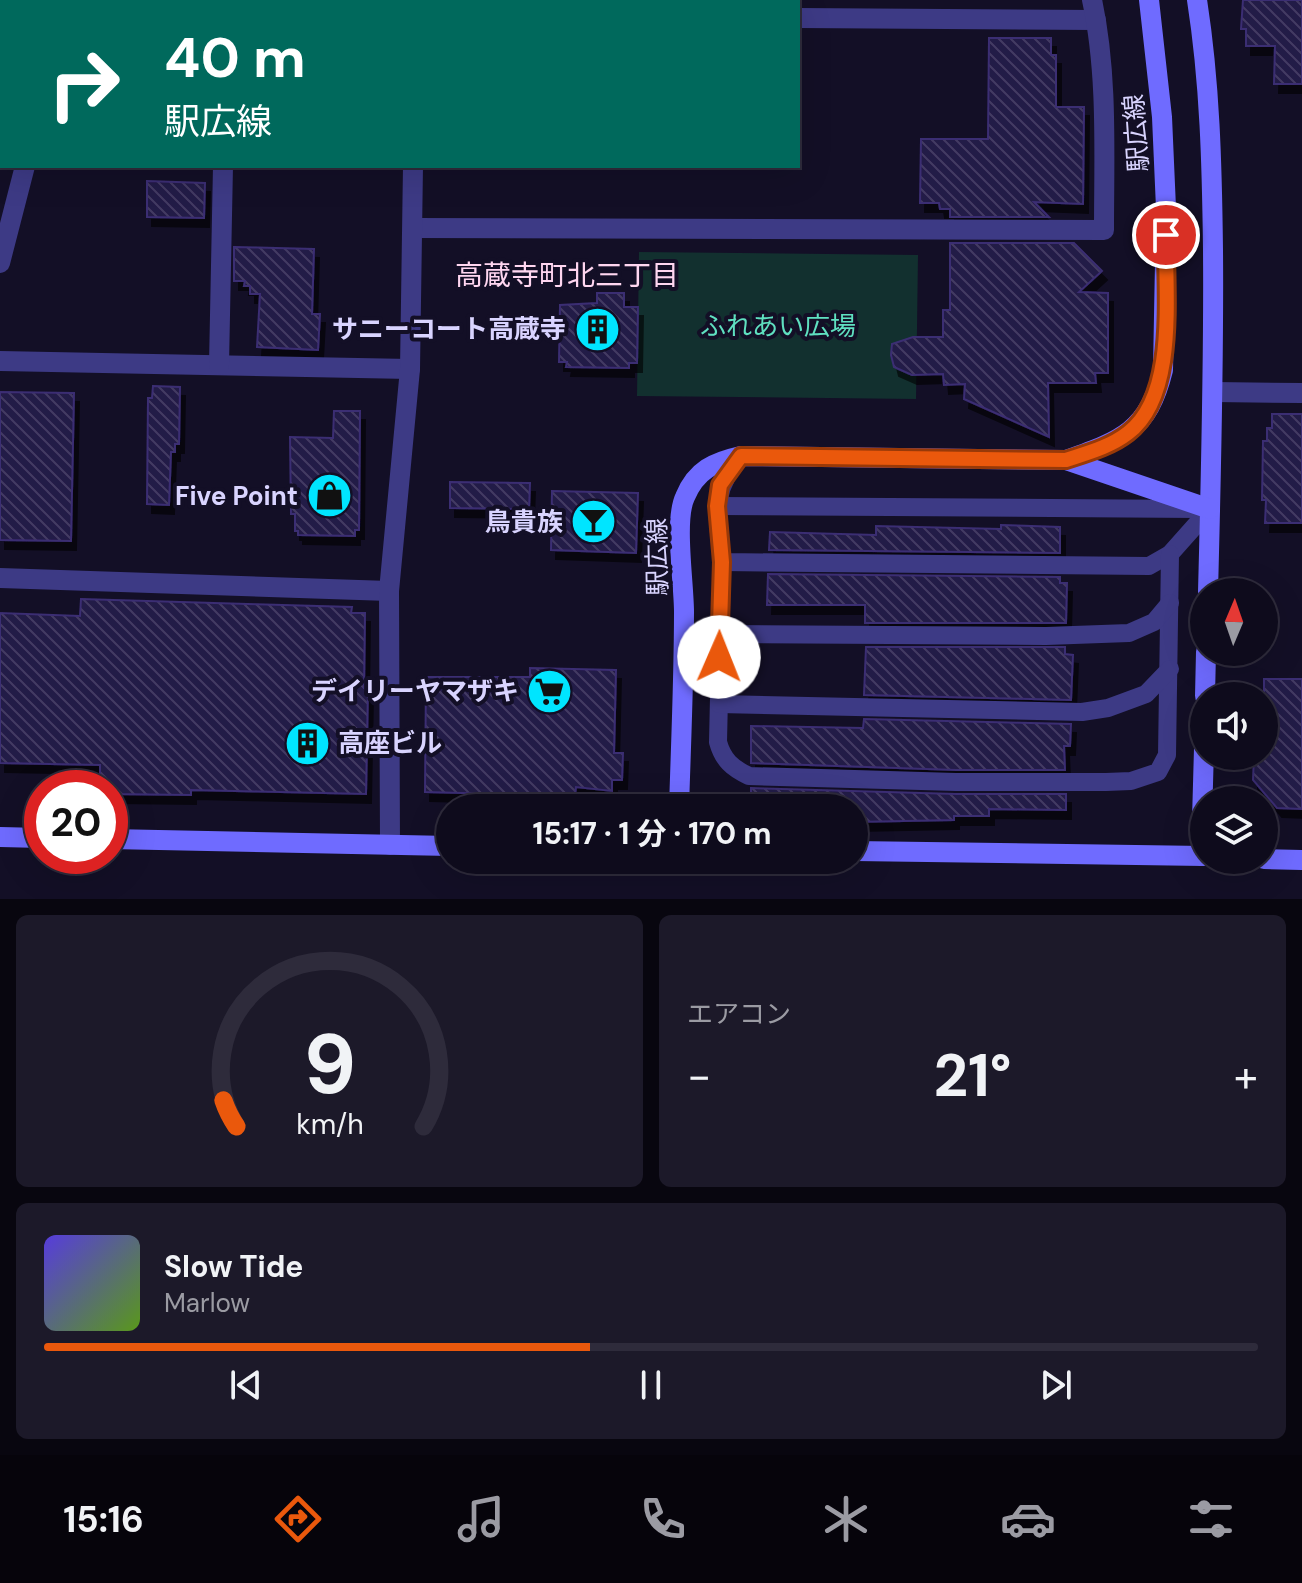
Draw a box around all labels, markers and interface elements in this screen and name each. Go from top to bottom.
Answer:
text: 40 m [164,21,306,94]
icon: right [32,32,136,136]
street label: 駅広線 [1116,93,1156,173]
text: 駅広線 [164,98,272,145]
pin [1132,201,1200,269]
icon: arrive [1144,213,1188,257]
district label: 高蔵寺町北三丁目 [455,257,679,294]
building icon: サニーコート高蔵寺 [573,305,621,353]
park label: ふれあい広場 [700,309,856,343]
place label: サニーコート高蔵寺 [332,312,566,346]
shop icon: Five Point [305,472,353,520]
place label: Five Point [175,479,298,513]
bar icon: 鳥貴族 [570,498,618,546]
place label: 鳥貴族 [485,505,563,539]
street label: 駅広線 [639,518,675,596]
north arrow [1190,578,1278,666]
map controls [1190,578,1278,874]
position arrow [677,615,761,699]
supermarket icon: デイリーヤマザキ [526,667,574,715]
place label: デイリーヤマザキ [311,674,519,708]
button: sound [1190,682,1278,770]
building icon: 高座ビル [283,719,331,767]
place label: 高座ビル [338,726,442,760]
speed limit sign: 20 [24,770,128,874]
button: layers [1190,786,1278,874]
text: 15:17 · 1 分 · 170 m [533,814,771,853]
text: エアコン [687,997,791,1031]
text: 9 [303,1010,356,1119]
text: 21° [933,1036,1012,1115]
text: − [687,1047,711,1105]
text: + [1234,1047,1258,1105]
text: km/h [296,1106,363,1143]
text: Slow Tide [164,1247,303,1286]
text: Marlow [164,1286,250,1320]
icon: previous [224,1363,268,1407]
icon: pause [629,1363,673,1407]
icon: next [1034,1363,1078,1407]
icon: directions [270,1491,326,1547]
icon: music [453,1491,509,1547]
icon: phone [635,1491,691,1547]
icon: climate [818,1491,874,1547]
icon: car [1000,1491,1056,1547]
icon: filters [1183,1491,1239,1547]
text: 15:16 [63,1496,144,1543]

